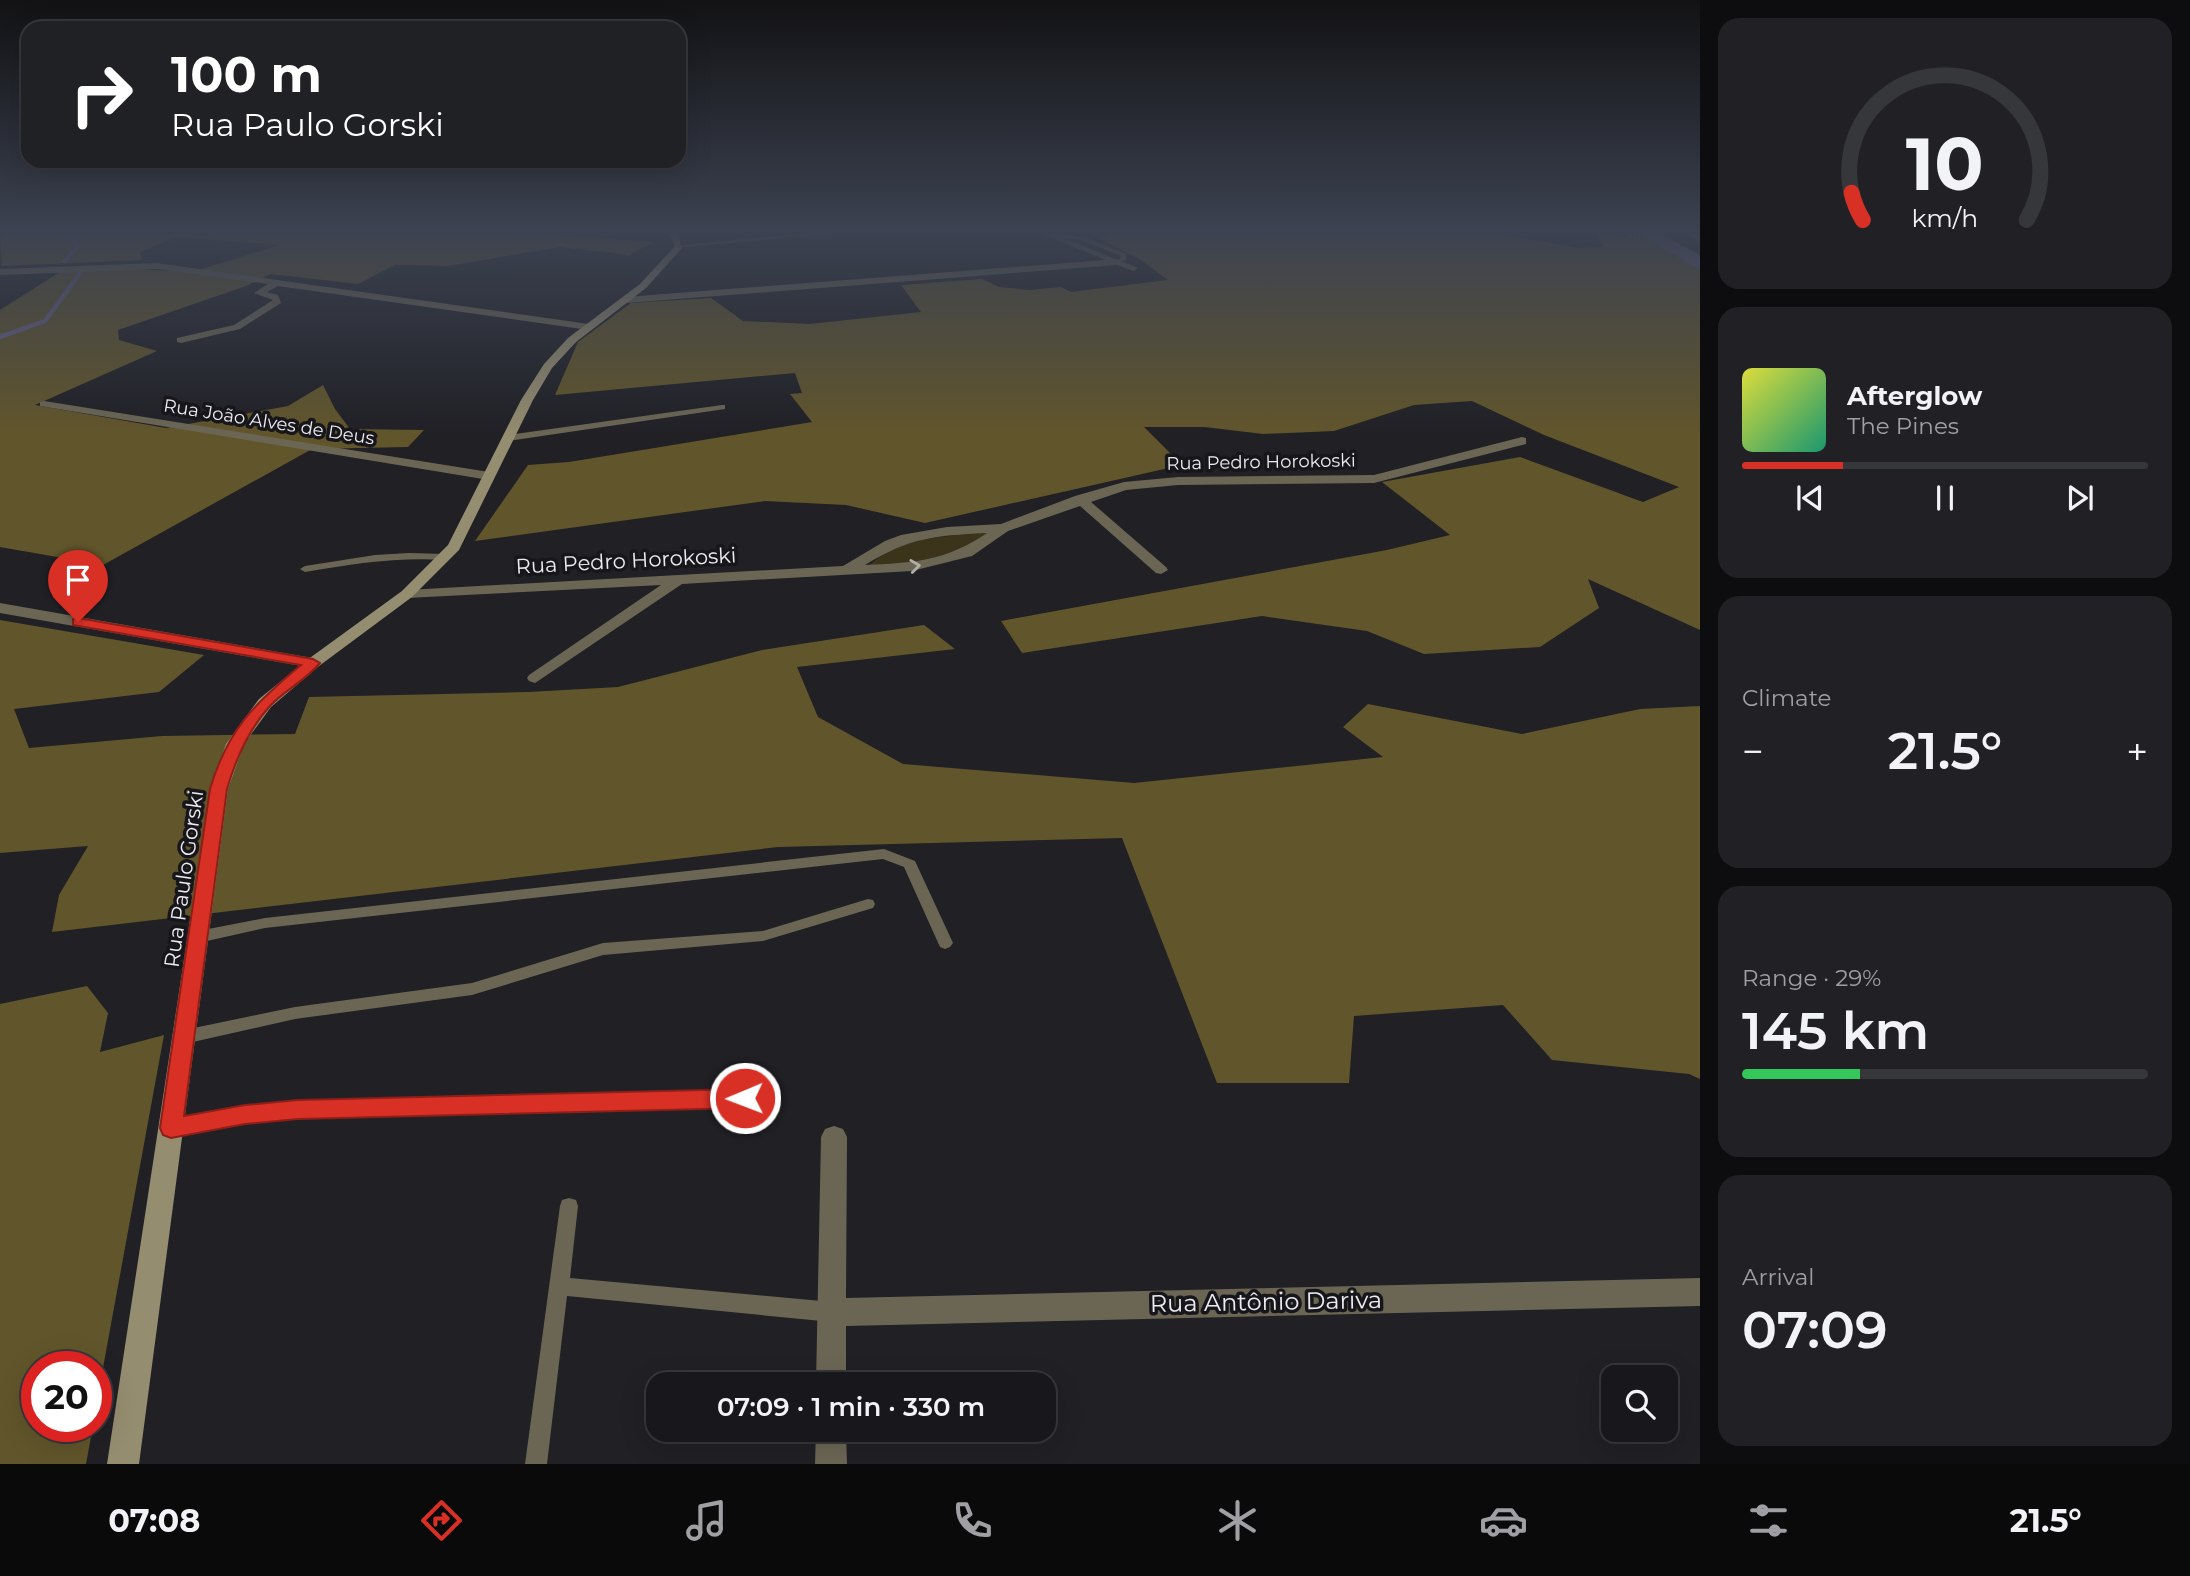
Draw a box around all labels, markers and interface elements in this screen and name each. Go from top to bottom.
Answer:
text: 100 m [171,45,322,104]
icon: right [56,49,147,140]
text: Rua Paulo Gorski [171,105,444,144]
text: 10 [1906,120,1984,208]
text: km/h [1912,202,1978,232]
text: Afterglow [1847,380,1982,412]
street label: Rua João Alves de Deus [162,394,376,450]
text: The Pines [1847,412,1959,440]
street label: Rua Pedro Horokoski [1166,449,1356,475]
icon: previous [1791,479,1829,517]
icon: pause [1926,479,1964,517]
icon: next [2061,479,2099,517]
street label: Rua Pedro Horokoski [515,542,737,579]
pin [48,550,108,622]
one-way arrow [909,559,921,574]
icon: arrive [59,561,97,599]
text: Climate [1742,684,1831,712]
text: 21.5° [1888,719,2002,782]
text: − [1742,728,1764,775]
text: + [2126,728,2148,775]
street label: Rua Paulo Gorski [159,789,208,969]
text: Range · 29% [1742,964,1881,992]
text: 145 km [1742,999,1929,1062]
position arrow [708,1061,782,1135]
text: Arrival [1742,1263,1815,1291]
street label: Rua Antônio Dariva [1150,1285,1382,1318]
text: 07:09 [1742,1298,1888,1361]
speed limit sign: 20 [21,1351,112,1442]
map controls [1601,1365,1678,1442]
button: search [1601,1365,1678,1442]
text: 07:09 · 1 min · 330 m [717,1391,985,1423]
icon: directions [417,1496,466,1545]
icon: music [682,1496,731,1545]
icon: phone [948,1496,997,1545]
icon: climate [1213,1496,1262,1545]
icon: car [1479,1496,1528,1545]
icon: filters [1744,1496,1793,1545]
text: 07:08 [108,1501,200,1540]
text: 21.5° [2010,1501,2082,1540]

